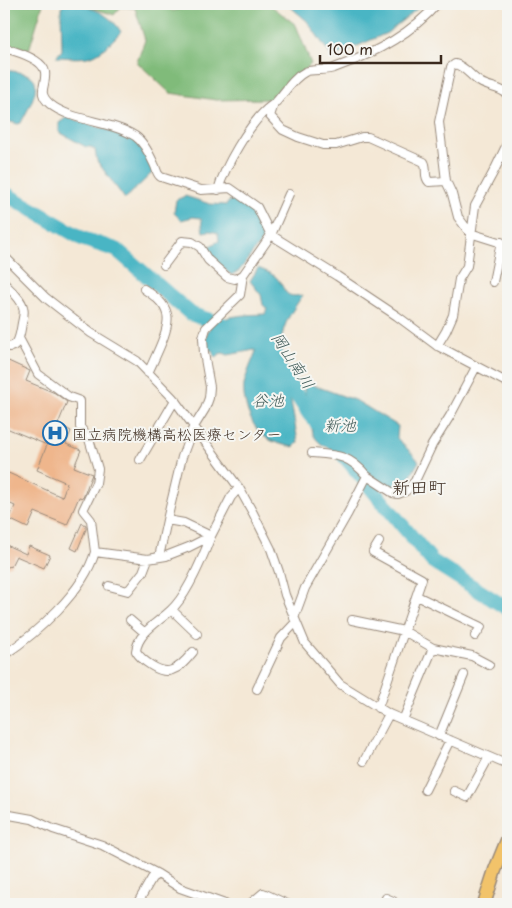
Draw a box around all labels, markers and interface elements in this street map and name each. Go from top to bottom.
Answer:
scale bar [320,32,441,64]
text: 100 m [327,37,373,60]
water label: 岡山南川 [267,327,321,393]
water label: 谷池 [252,387,285,411]
water label: 新池 [324,412,357,436]
hospital icon: 国立病院機構高松医療センター [42,420,68,446]
place label: 国立病院機構高松医療センター [72,422,281,445]
district label: 新田町 [392,473,446,500]

